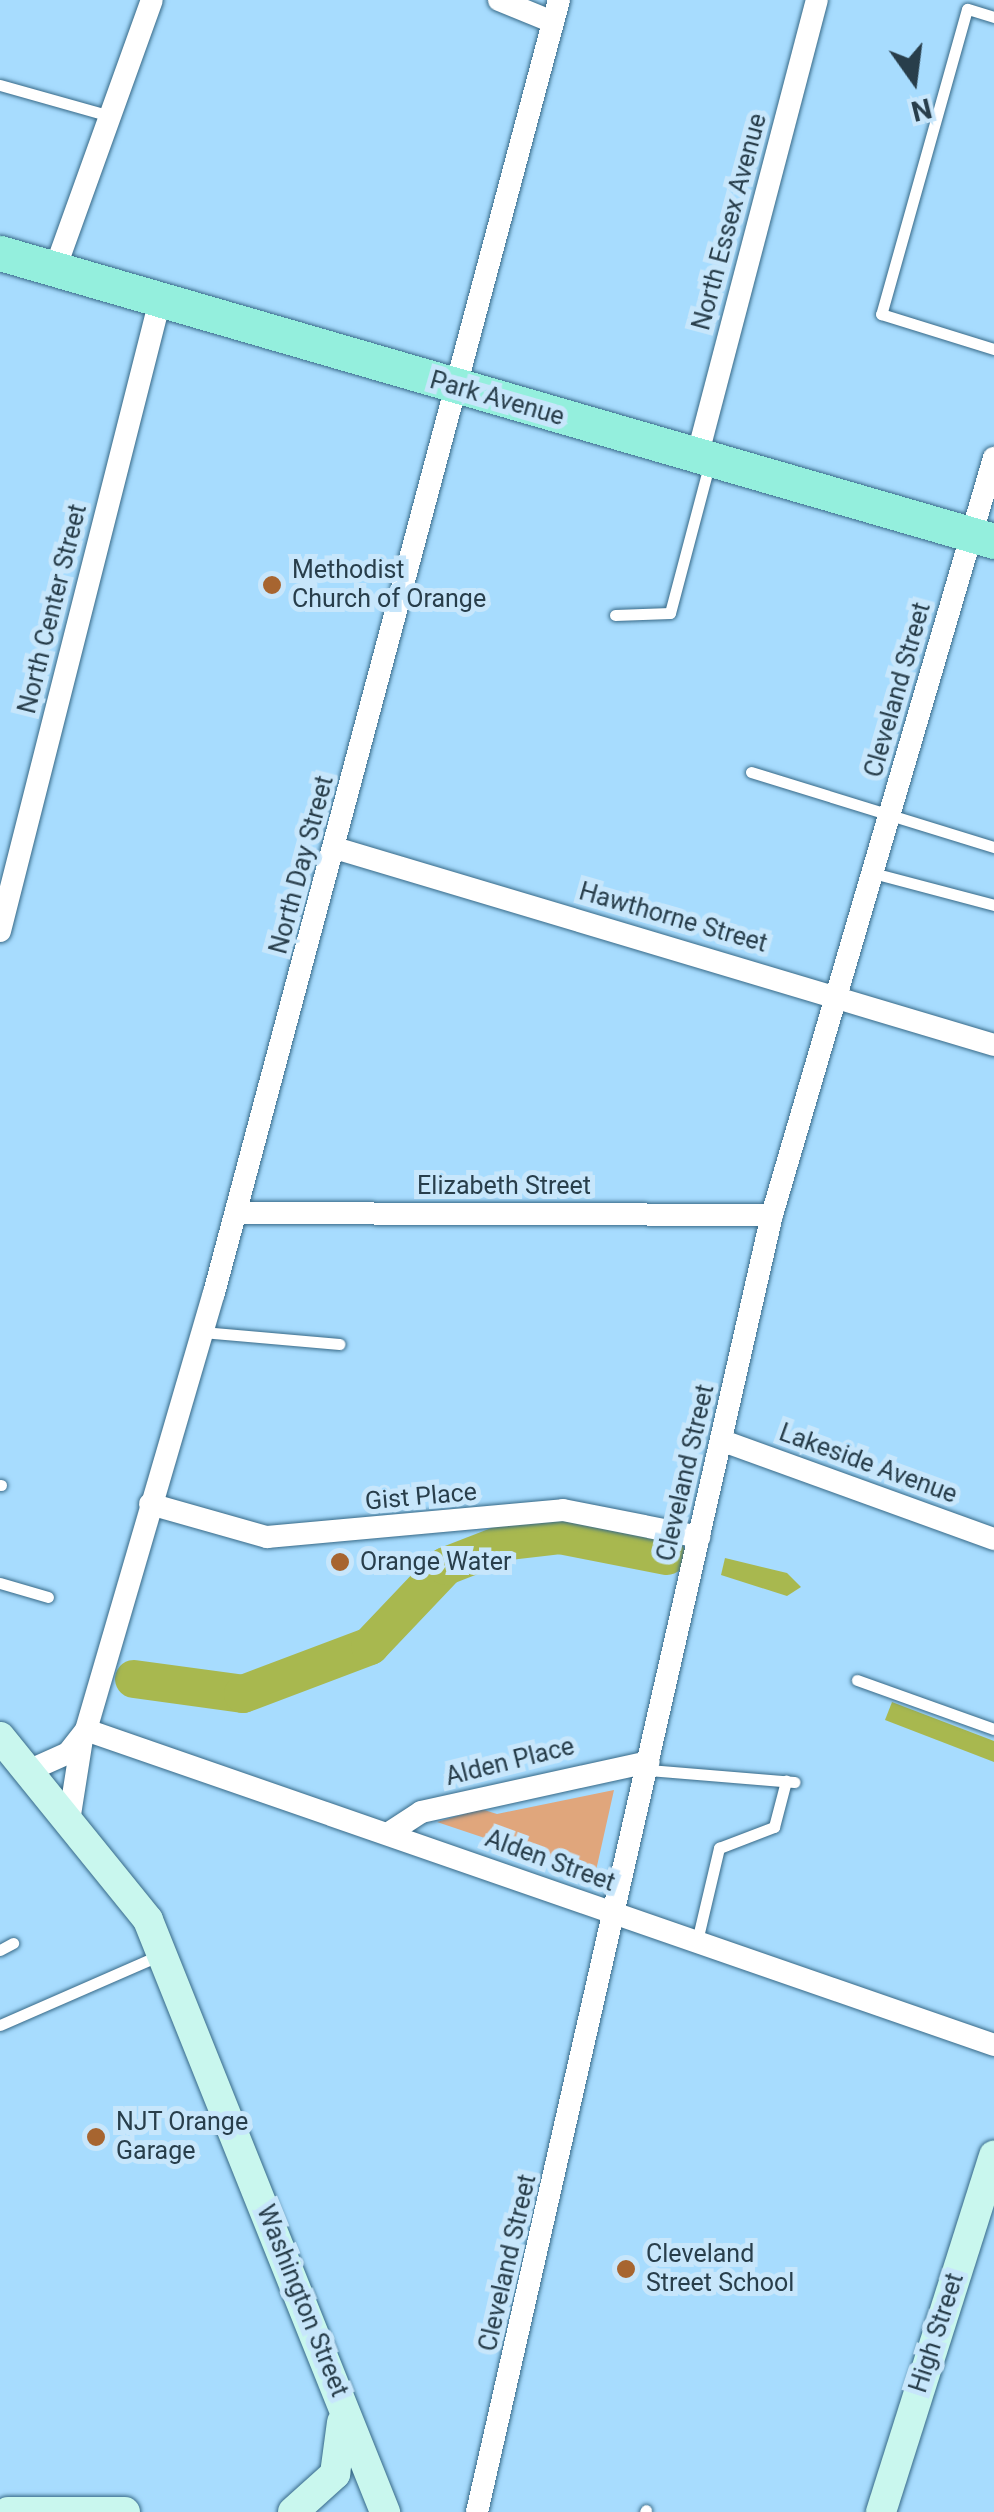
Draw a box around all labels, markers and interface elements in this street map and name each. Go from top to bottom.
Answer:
north arrow [864,30,964,130]
text: N [908,91,935,128]
street label: North Essex Avenue [687,110,773,334]
street label: Park Avenue [426,366,568,432]
street label: North Center Street [12,501,94,717]
place label: Methodist Church of Orange [292,556,486,615]
marker: Methodist Church of Orange [261,574,283,596]
street label: Cleveland Street [859,599,937,781]
street label: North Day Street [264,773,340,957]
street label: Hawthorne Street [576,877,770,959]
street label: Elizabeth Street [417,1171,591,1201]
street label: Cleveland Street [651,1382,721,1564]
street label: Lakeside Avenue [775,1418,961,1510]
street label: Gist Place [364,1477,478,1517]
place label: Orange Water [360,1547,511,1577]
marker: Orange Water [329,1551,351,1573]
street label: Alden Place [443,1732,577,1792]
street label: Alden Street [481,1824,619,1898]
place label: NJT Orange Garage [116,2108,249,2167]
marker: NJT Orange Garage [85,2126,107,2148]
street label: Cleveland Street [473,2172,543,2354]
street label: Washington Street [250,2201,354,2401]
place label: Cleveland Street School [646,2240,794,2299]
marker: Cleveland Street School [615,2258,637,2280]
street label: High Street [904,2269,970,2397]

